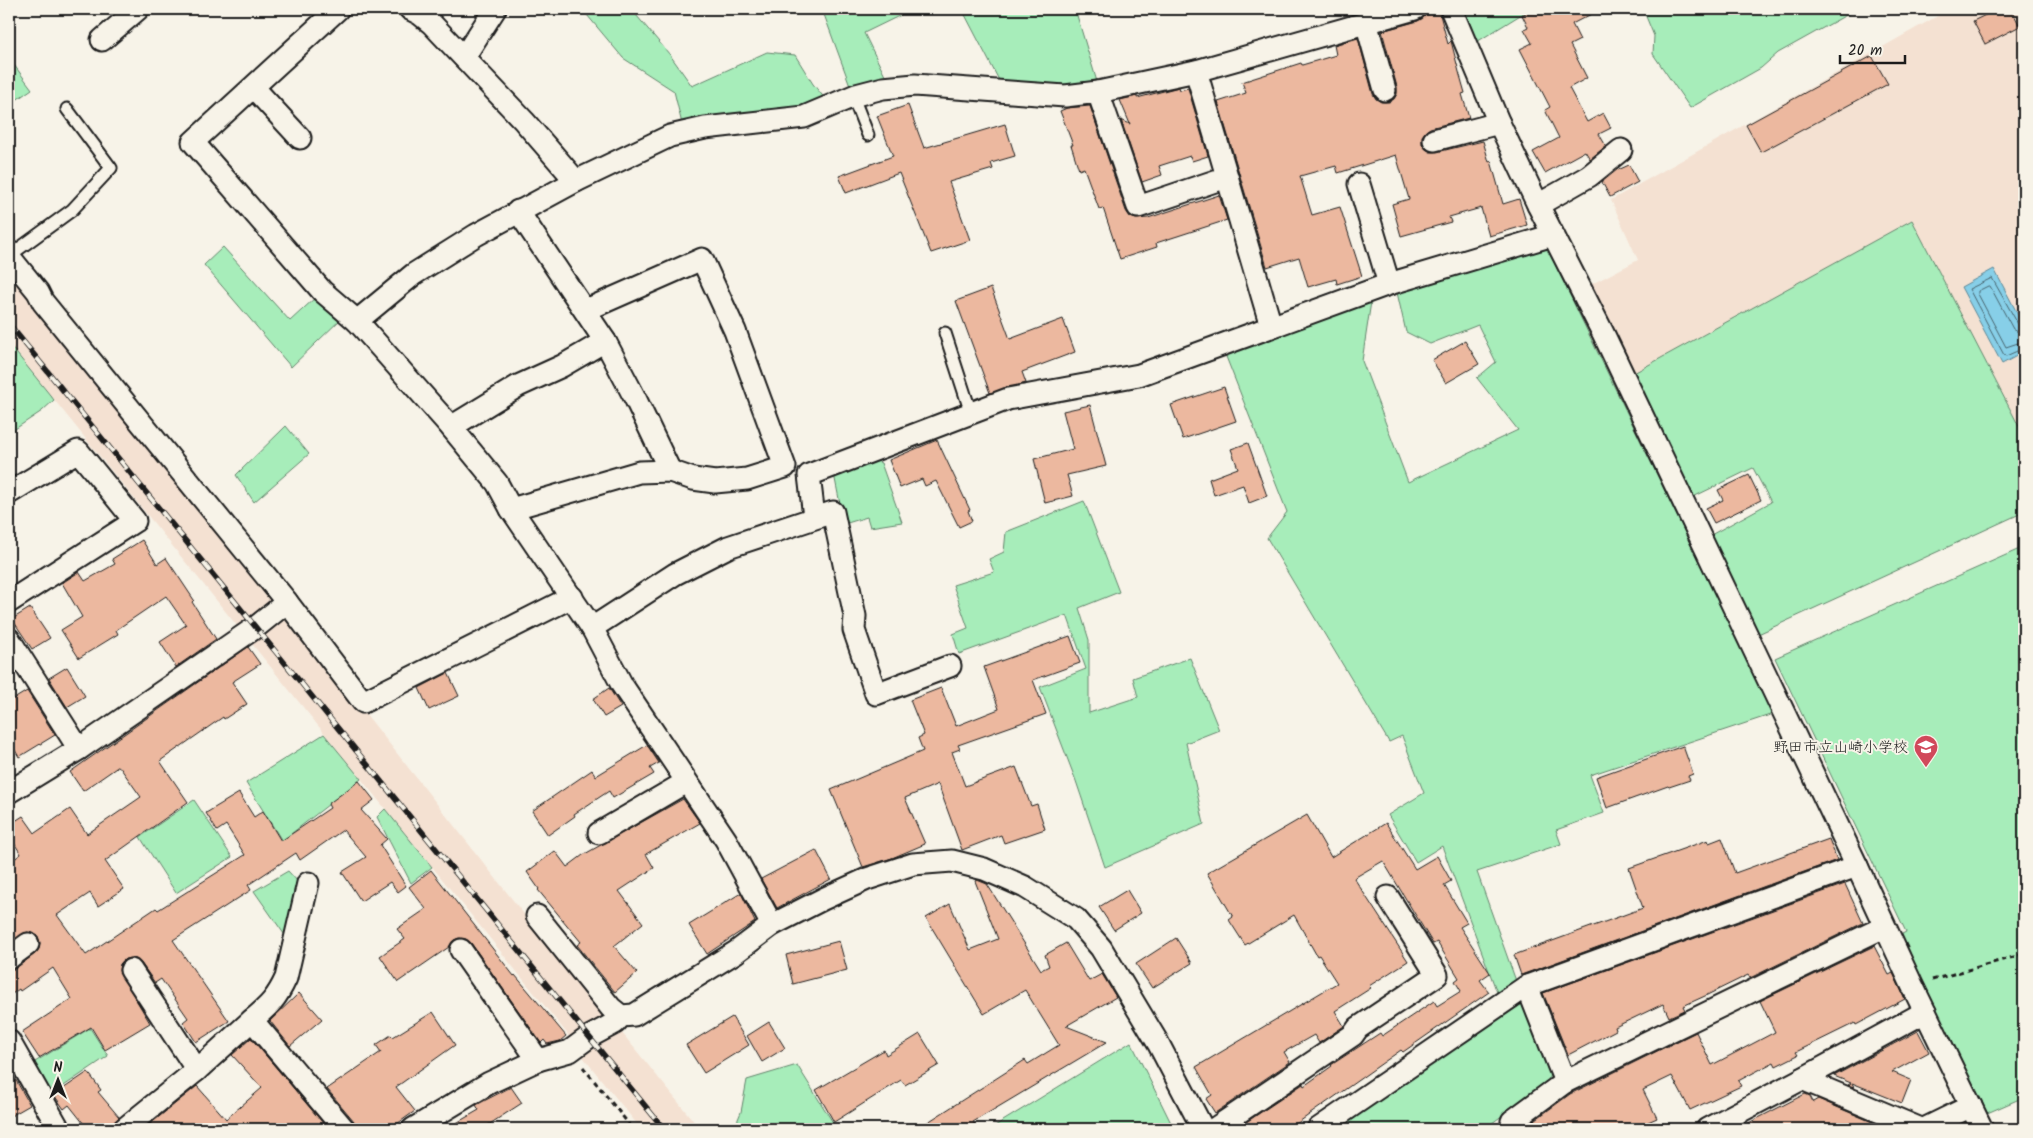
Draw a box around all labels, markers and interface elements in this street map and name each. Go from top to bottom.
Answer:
scale bar [1840,32,1906,64]
text: 20 m [1848,39,1882,63]
school or university icon: 野田市立山崎小学校 [1913,734,1939,768]
place label: 野田市立山崎小学校 [1773,736,1908,760]
north arrow [32,1056,82,1106]
text: N [54,1057,63,1079]

